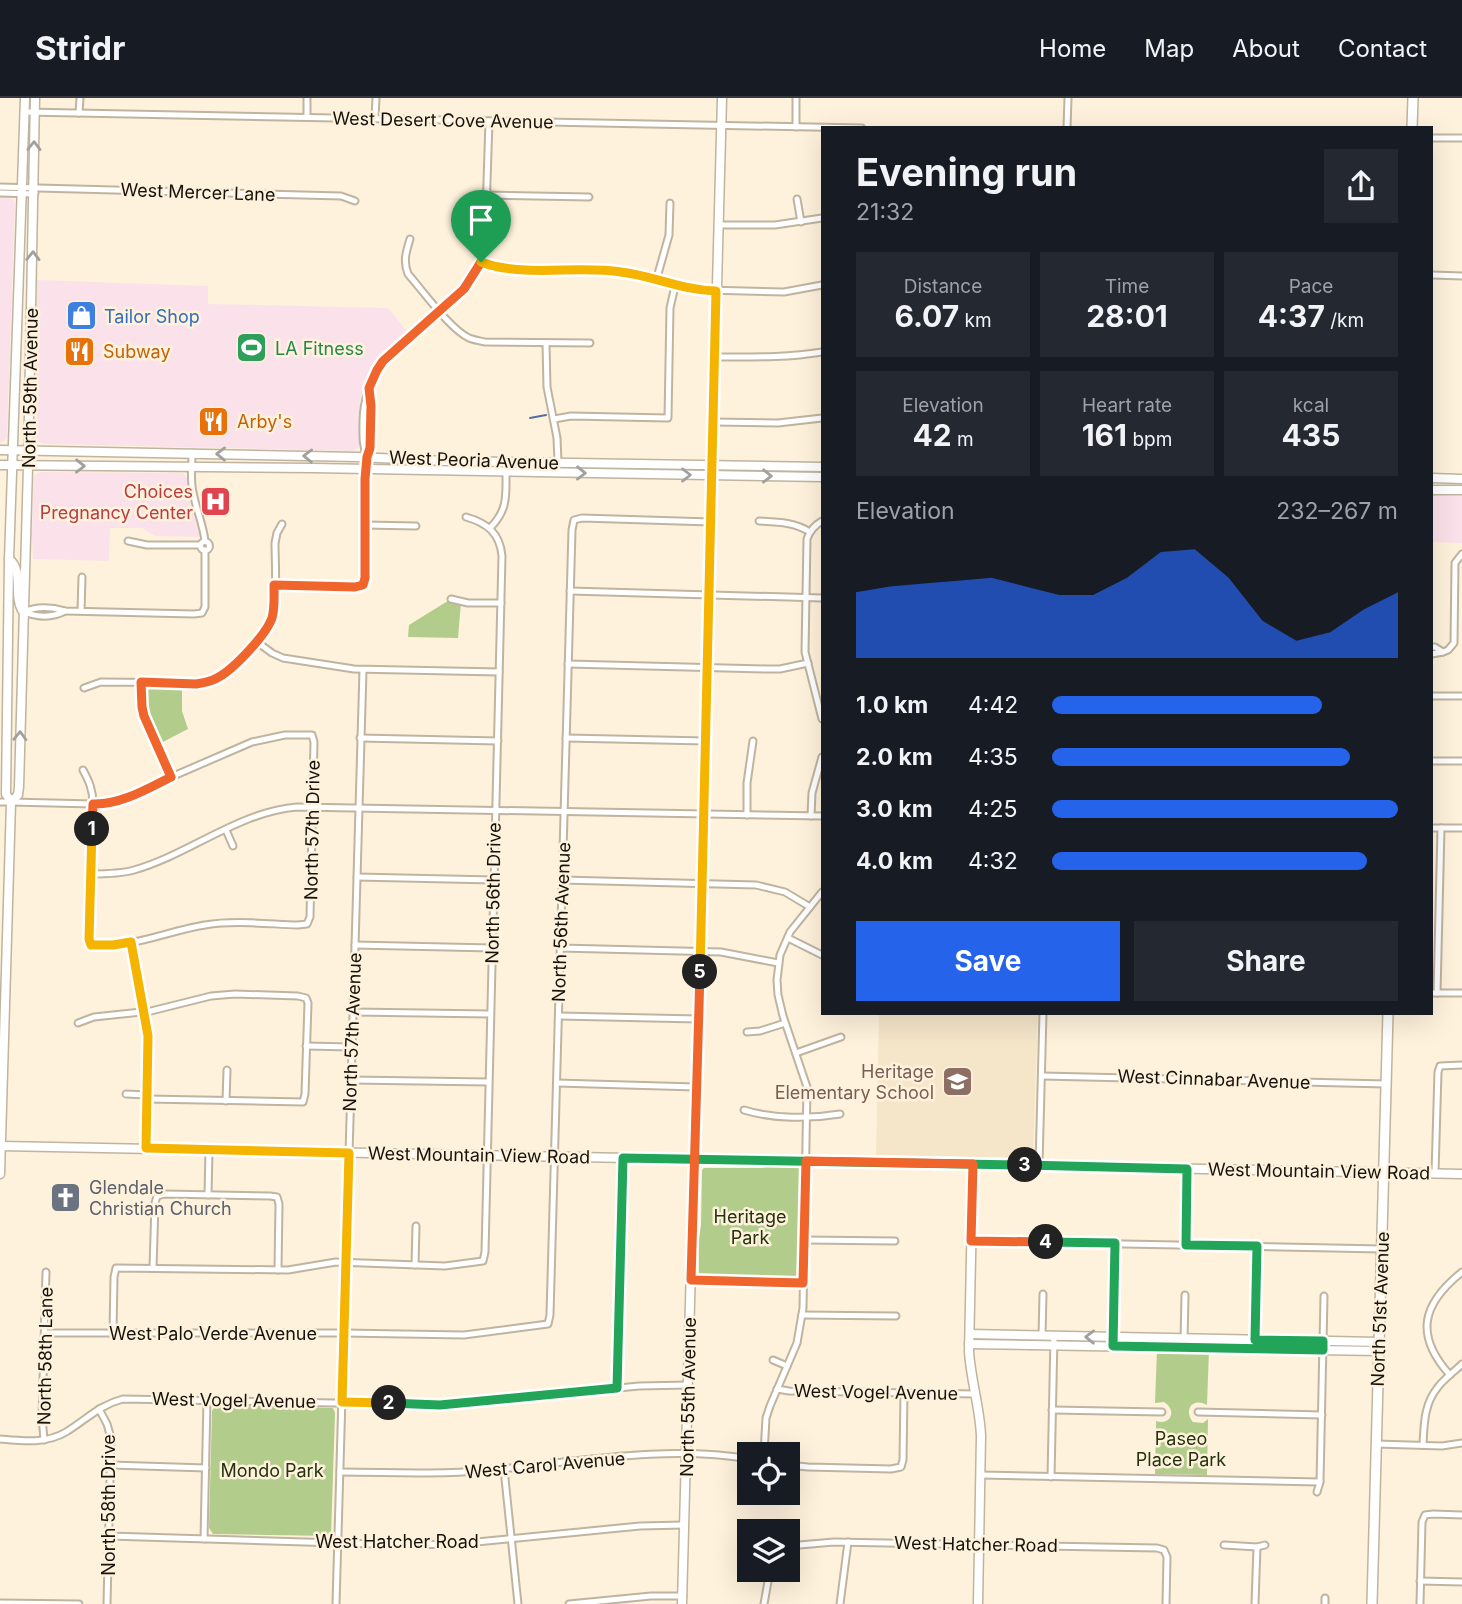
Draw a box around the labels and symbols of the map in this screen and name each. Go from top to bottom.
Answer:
street label: West Desert Cove Avenue [332,108,554,132]
one-way arrow [26,140,42,151]
street label: West Mercer Lane [120,179,276,205]
pin [451,190,511,262]
one-way arrow [25,250,41,261]
shop icon: Tailor Shop [64,299,98,333]
place label: Tailor Shop [104,306,200,327]
street label: North 59th Avenue [18,308,42,468]
sports icon: LA Fitness [235,331,269,365]
restaurant icon: Subway [63,334,97,368]
place label: LA Fitness [275,338,364,359]
place label: Subway [103,341,171,362]
restaurant icon: Arby's [197,404,231,438]
place label: Arby's [237,411,292,432]
one-way arrow [215,446,226,461]
street label: West Peoria Avenue [389,447,559,473]
one-way arrow [302,448,313,463]
one-way arrow [74,459,85,474]
one-way arrow [576,465,587,481]
one-way arrow [681,467,692,482]
one-way arrow [762,468,773,484]
place label: Choices Pregnancy Center [40,481,193,523]
hospital icon: Choices Pregnancy Center [199,484,233,518]
one-way arrow [13,731,28,742]
street label: North 57th Drive [300,760,324,900]
pin: 1 [74,812,110,846]
street label: North 56th Drive [481,822,505,964]
street label: North 56th Avenue [548,842,574,1002]
street label: North 57th Avenue [339,952,365,1112]
pin: 5 [682,954,718,990]
place label: Heritage Elementary School [775,1061,934,1103]
school or university icon: Heritage Elementary School [940,1064,974,1098]
street label: West Cinnabar Avenue [1117,1065,1311,1093]
street label: West Mountain View Road [368,1143,590,1167]
pin: 3 [1007,1148,1042,1182]
street label: West Mountain View Road [1208,1159,1430,1183]
place label: Glendale Christian Church [89,1177,232,1219]
church icon: Glendale Christian Church [49,1180,83,1214]
park label: Heritage Park [714,1206,786,1248]
pin: 4 [1028,1224,1064,1260]
street label: North 51st Avenue [1367,1231,1393,1387]
street label: North 58th Lane [33,1287,57,1425]
street label: North 55th Avenue [676,1317,700,1477]
street label: West Palo Verde Avenue [109,1323,317,1344]
one-way arrow [1085,1329,1096,1344]
street label: West Vogel Avenue [794,1380,958,1404]
pin: 2 [372,1386,406,1420]
street label: West Vogel Avenue [152,1388,316,1412]
park label: Paseo Place Park [1136,1428,1226,1470]
street label: North 58th Drive [98,1434,119,1576]
street label: West Carol Avenue [464,1448,626,1482]
park label: Mondo Park [220,1460,324,1481]
street label: West Hatcher Road [315,1531,479,1552]
street label: West Hatcher Road [894,1532,1058,1556]

